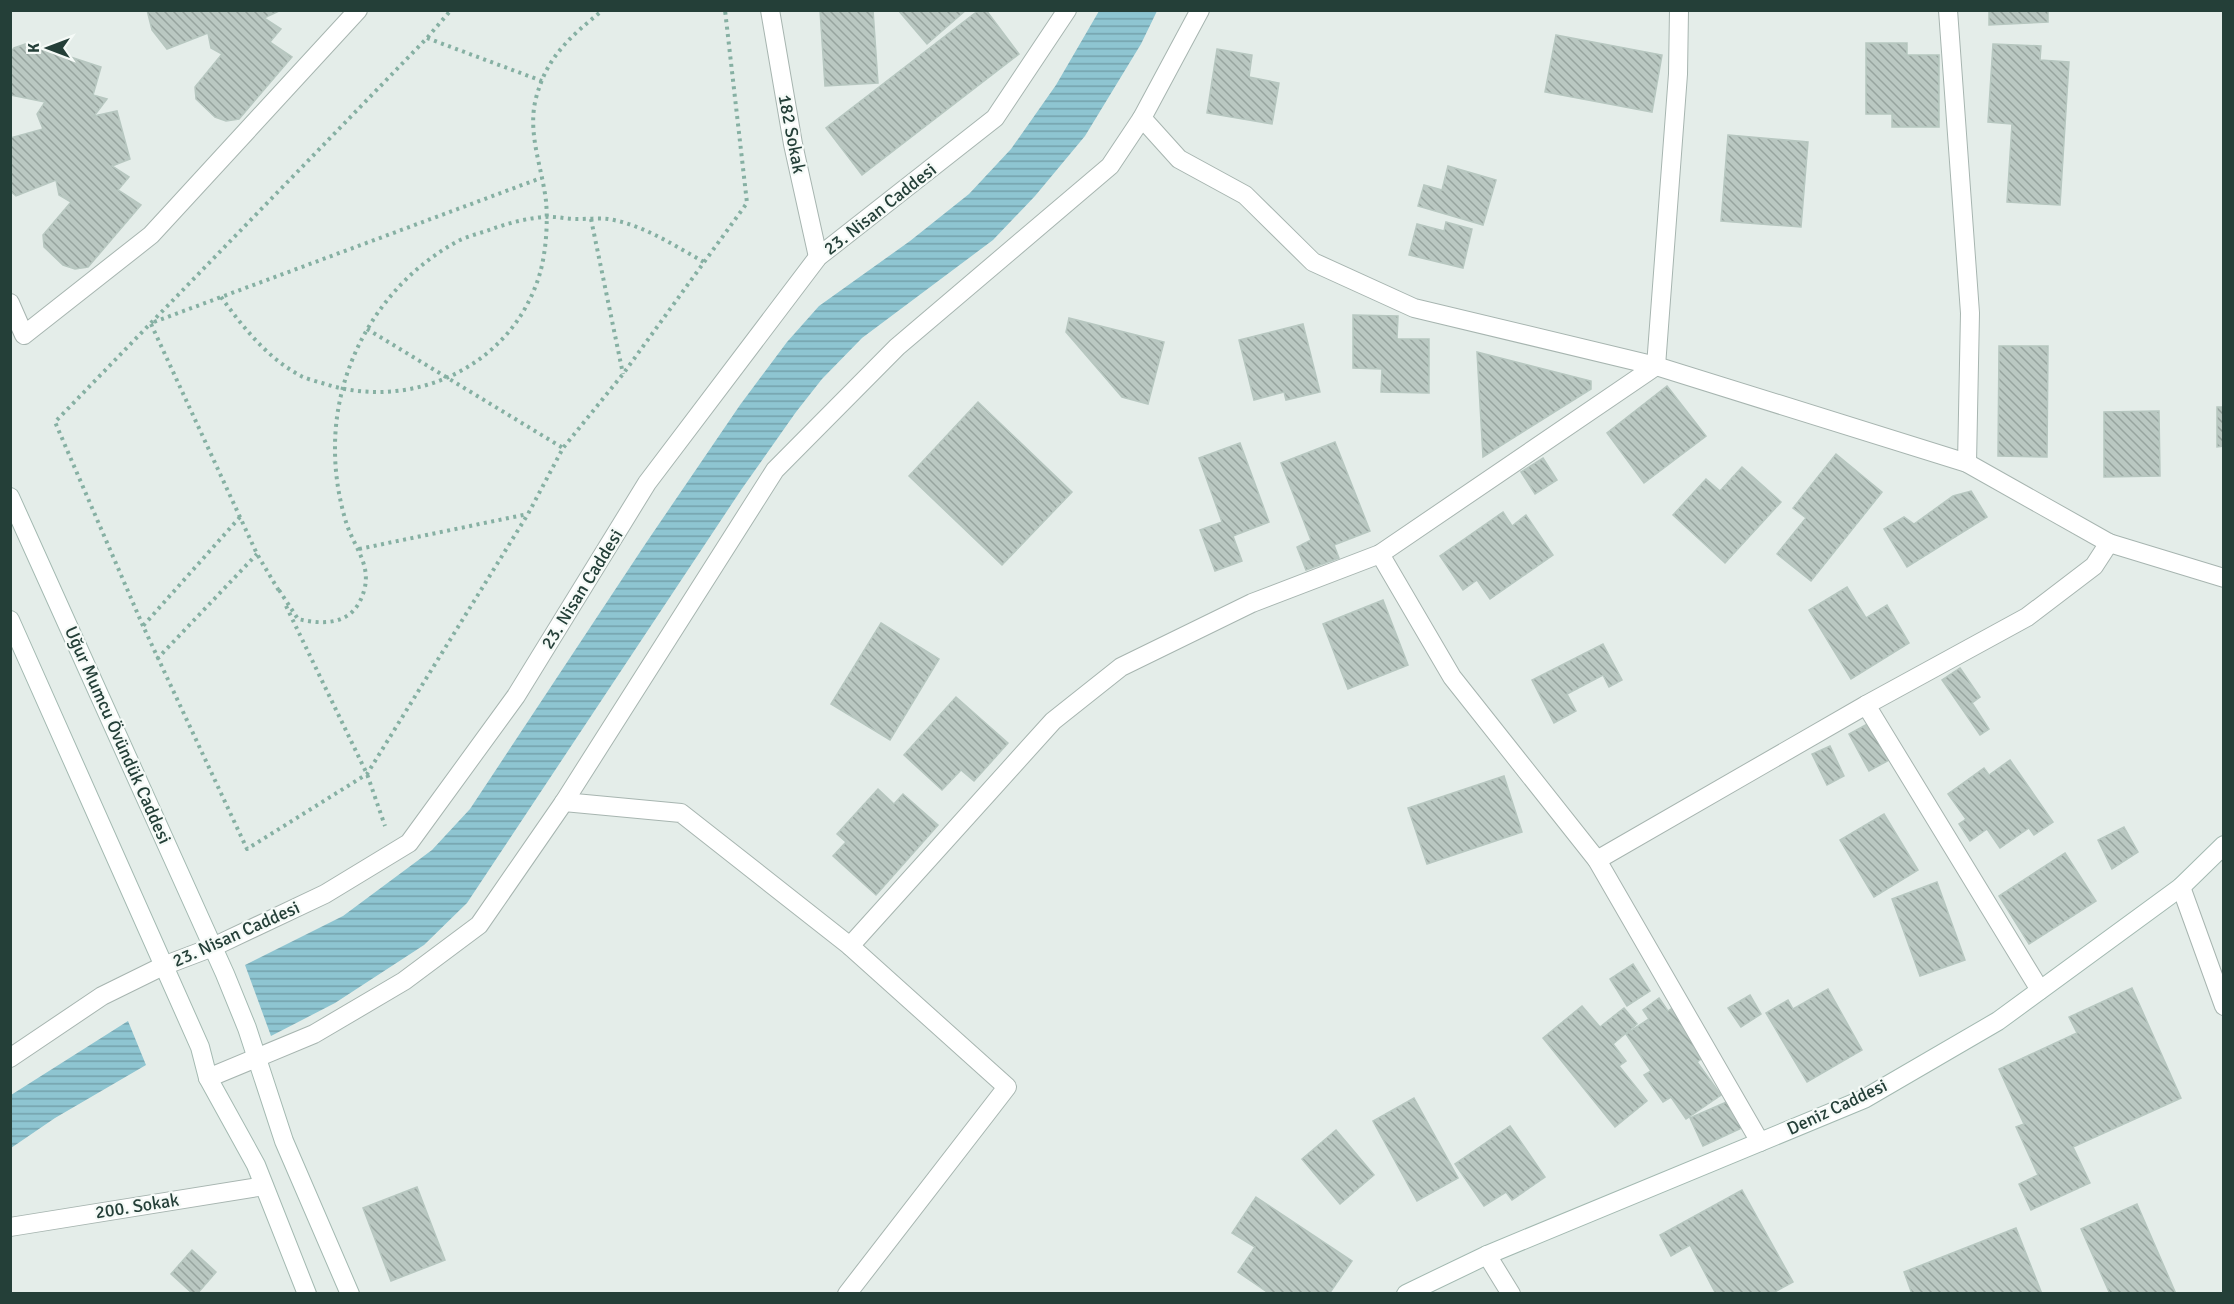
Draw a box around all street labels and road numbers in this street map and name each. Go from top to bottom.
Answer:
street label: 182 Sokak [774,93,810,175]
street label: 23. Nisan Caddesi [819,158,941,260]
street label: 23. Nisan Caddesi [536,525,628,653]
street label: Uğur Mumcu Övündük Caddesi [60,623,176,847]
street label: 23. Nisan Caddesi [169,896,303,972]
street label: Deniz Caddesi [1783,1074,1891,1140]
street label: 200. Sokak [94,1189,180,1223]

